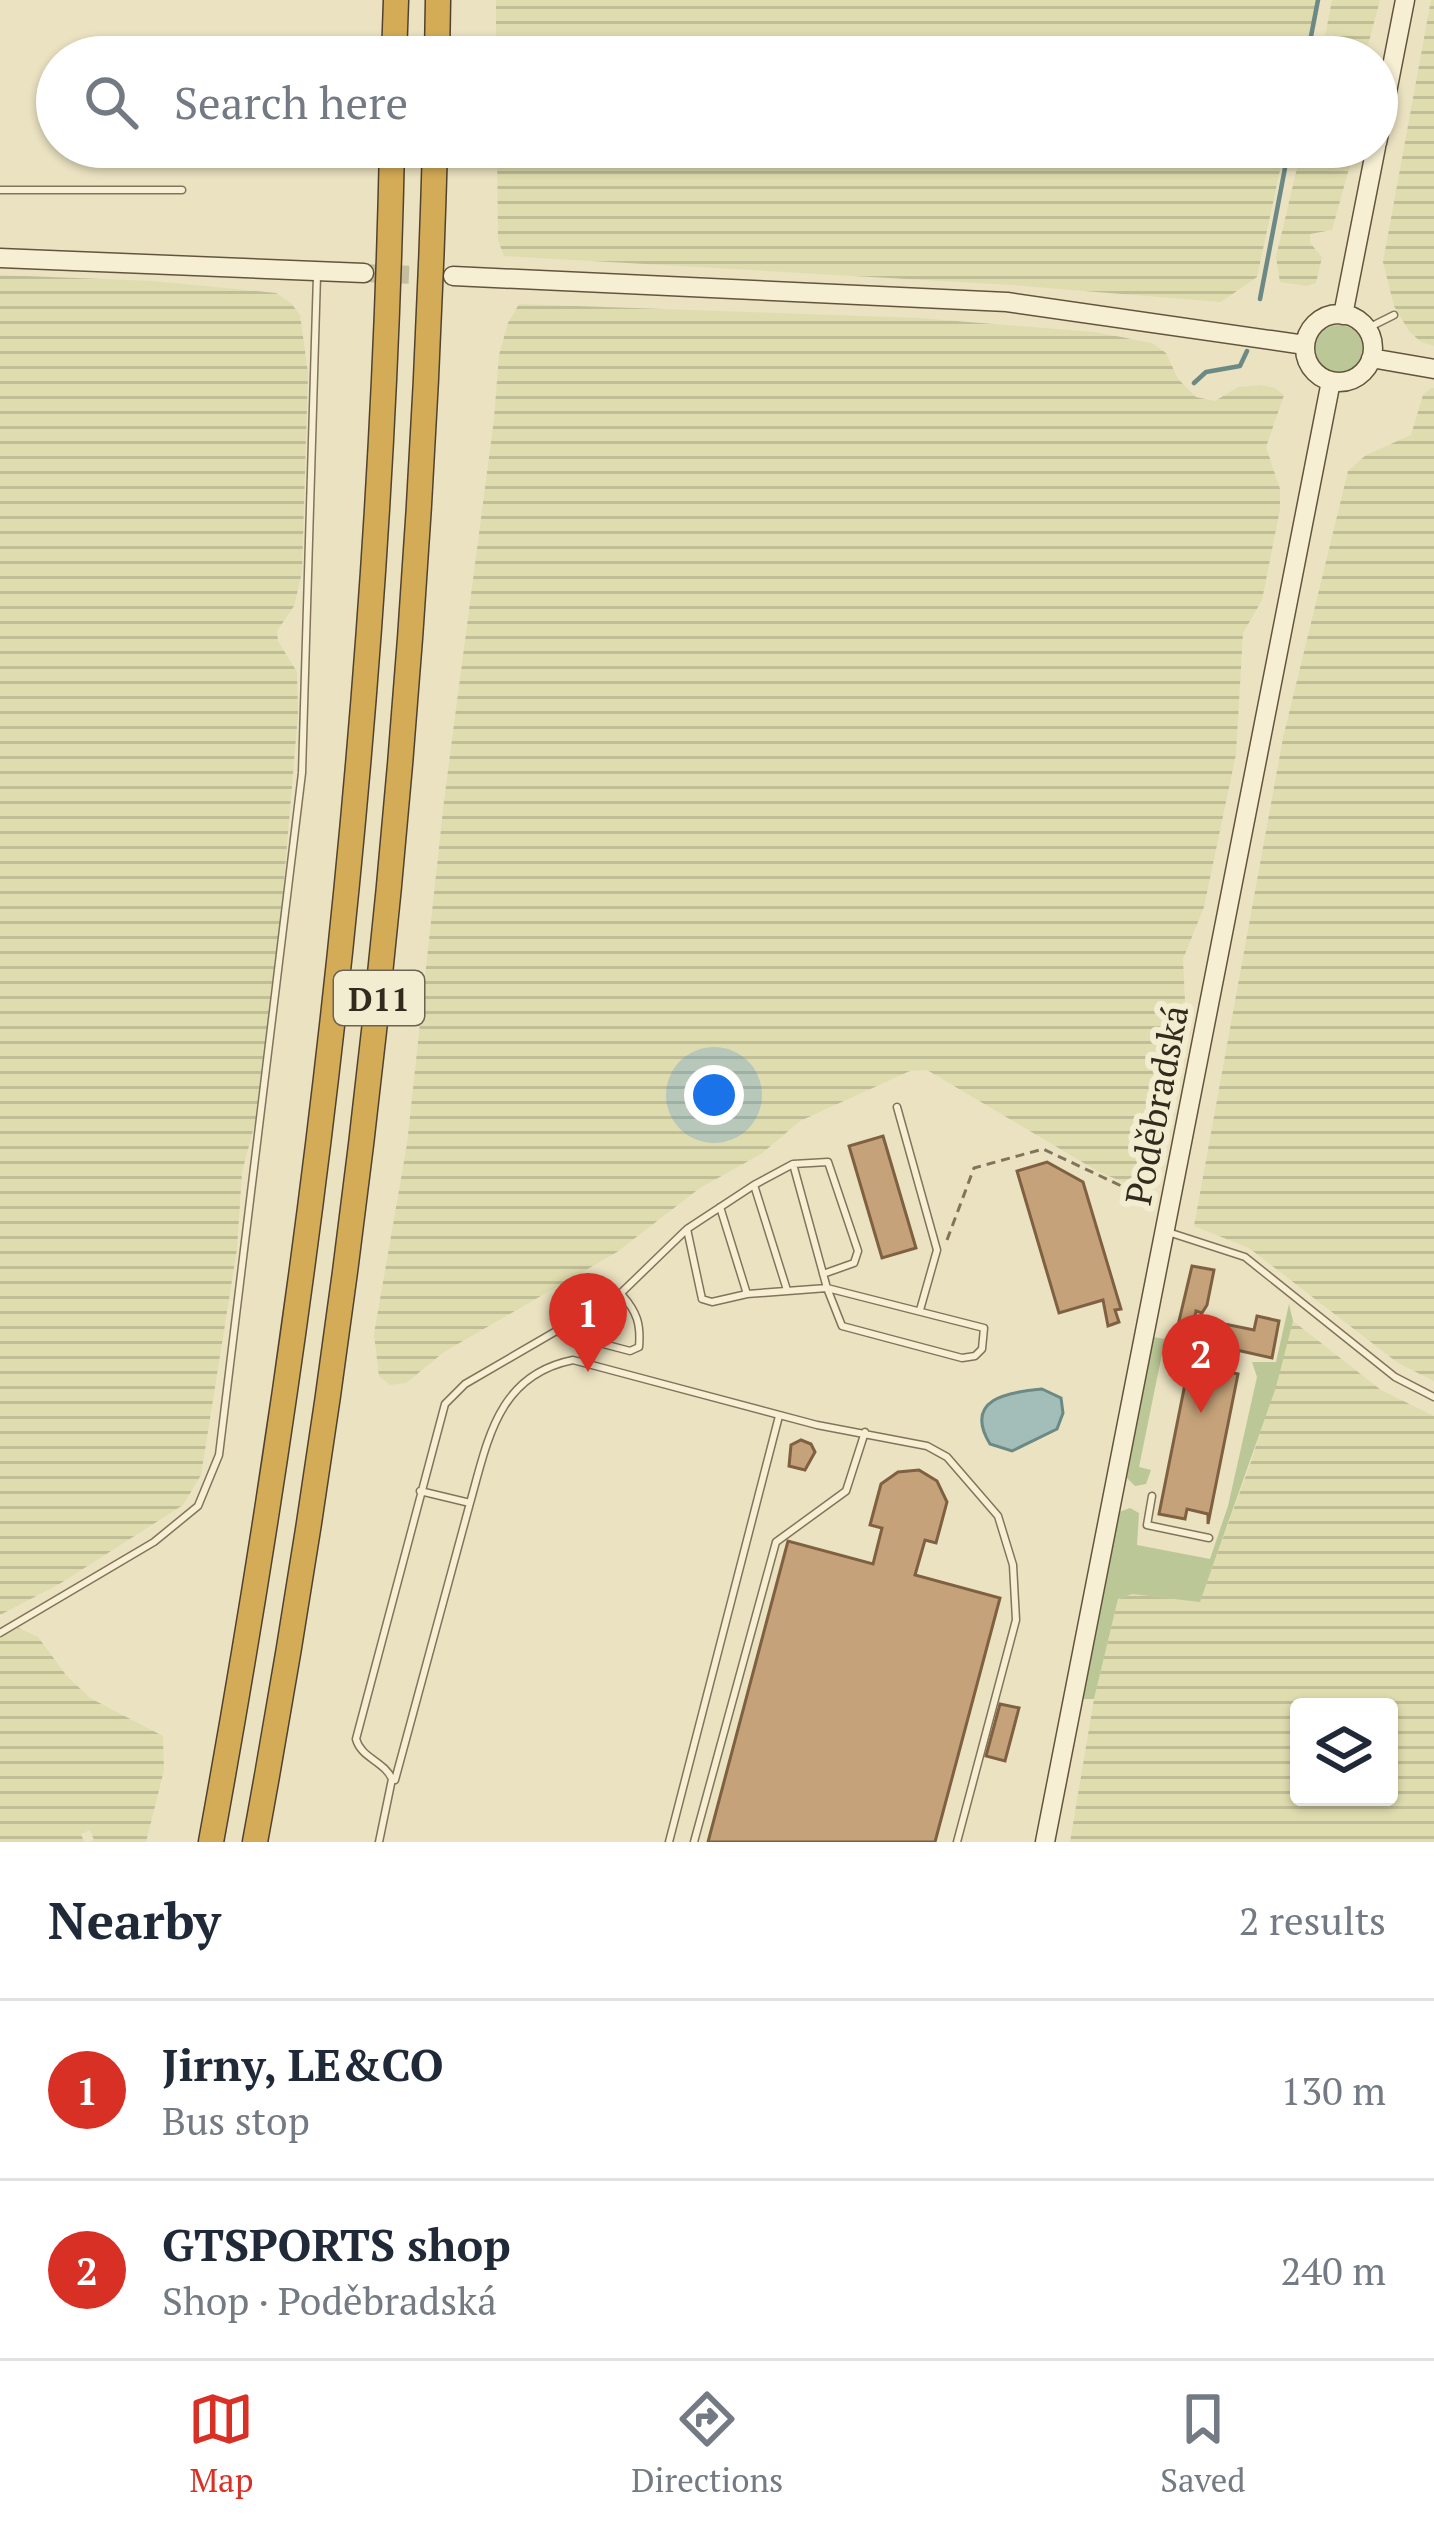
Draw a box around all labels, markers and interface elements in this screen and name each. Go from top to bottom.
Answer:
search box [36,36,1398,168]
icon: search [78,69,144,135]
text: Search here [174,72,408,132]
road number: D11 [334,971,424,1025]
street label: Poděbradská [1114,1001,1198,1209]
your location [684,1065,744,1125]
pin: 1 [549,1273,627,1372]
pin: 2 [1162,1314,1240,1413]
map controls [1290,1698,1398,1806]
button: layers [1290,1698,1398,1806]
text: Nearby [48,1886,221,1954]
text: 2 results [1239,1894,1386,1946]
text: Jirny, LE&CO [162,2034,444,2094]
text: 1 [76,2064,98,2116]
text: 130 m [1281,2064,1386,2116]
text: Bus stop [162,2094,310,2146]
text: GTSPORTS shop [162,2214,511,2274]
text: 2 [76,2244,98,2296]
text: 240 m [1281,2244,1386,2296]
text: Shop · Poděbradská [162,2274,497,2326]
tab: Map [188,2386,254,2501]
tab: Directions [631,2386,783,2501]
tab: Saved [1160,2386,1246,2501]

